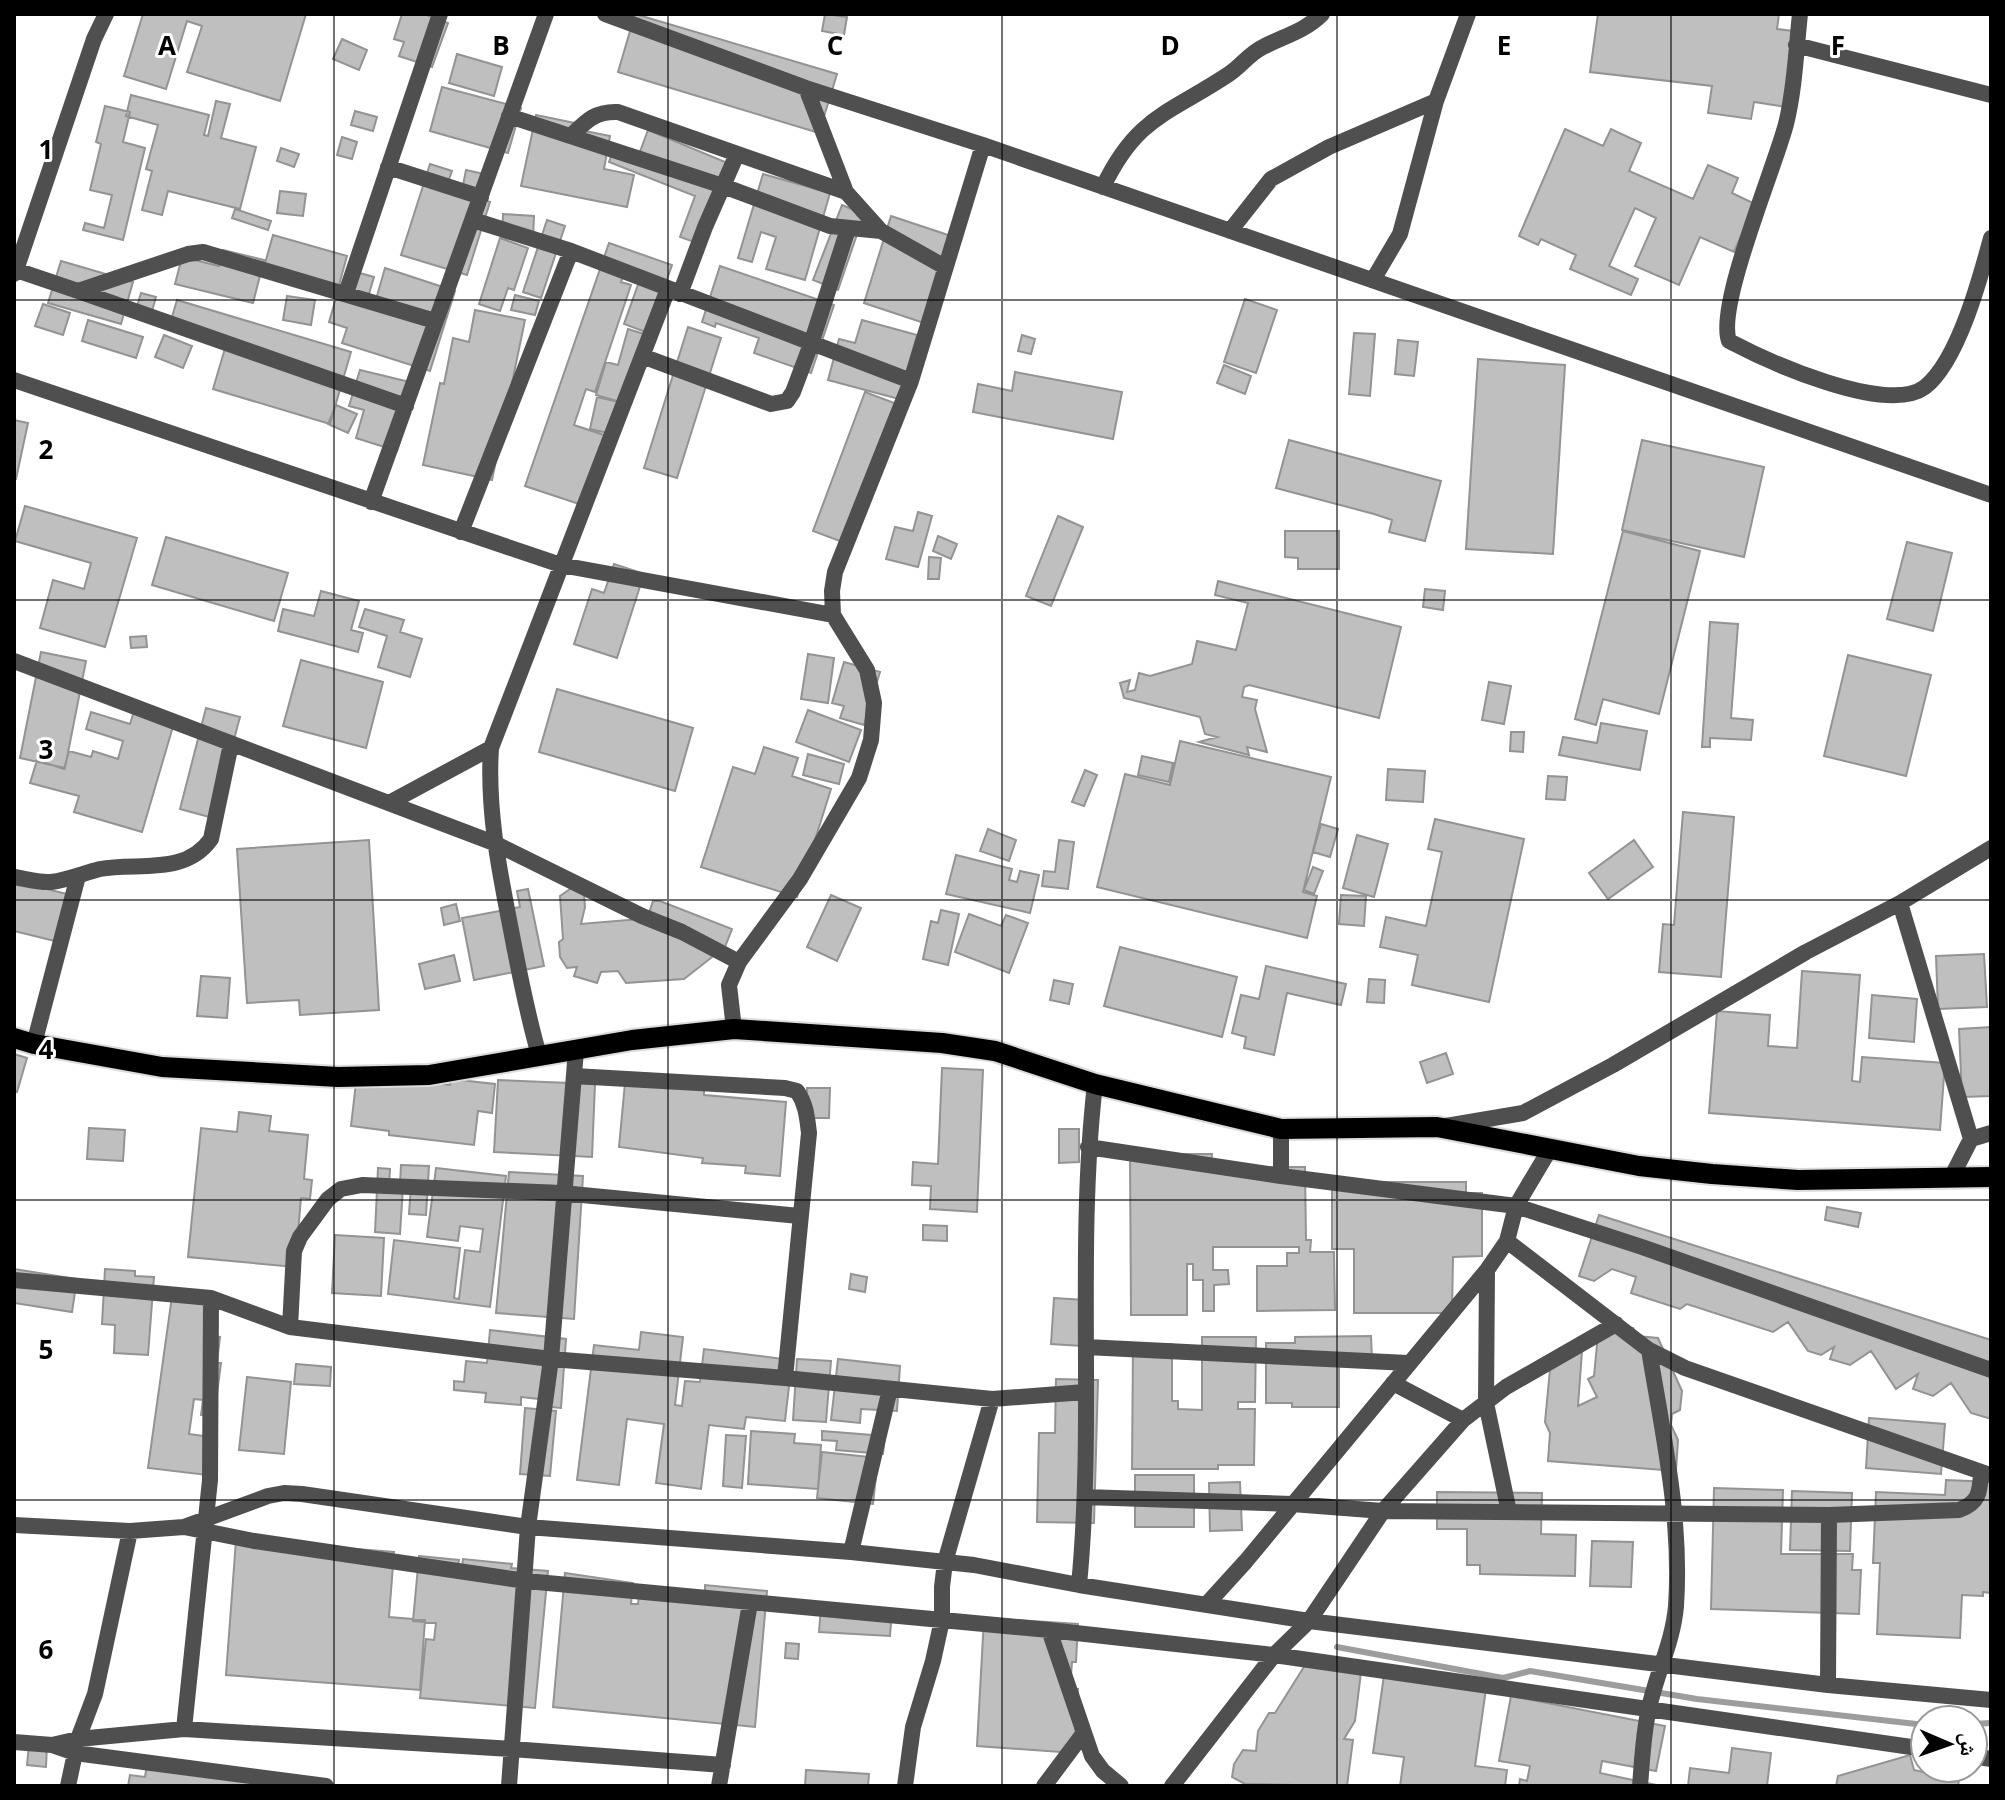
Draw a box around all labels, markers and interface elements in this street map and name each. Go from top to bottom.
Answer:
text: A [158,27,176,63]
text: B [492,27,510,63]
text: C [827,27,843,63]
text: D [1160,27,1180,63]
text: E [1497,27,1511,63]
text: F [1831,27,1845,63]
text: 1 [39,131,53,167]
text: 2 [39,431,54,467]
text: 3 [39,731,53,767]
text: 4 [39,1031,54,1067]
text: 5 [39,1331,53,1367]
text: 6 [39,1631,54,1667]
north arrow [1909,1704,1989,1784]
text: ش [1955,1733,1985,1757]

